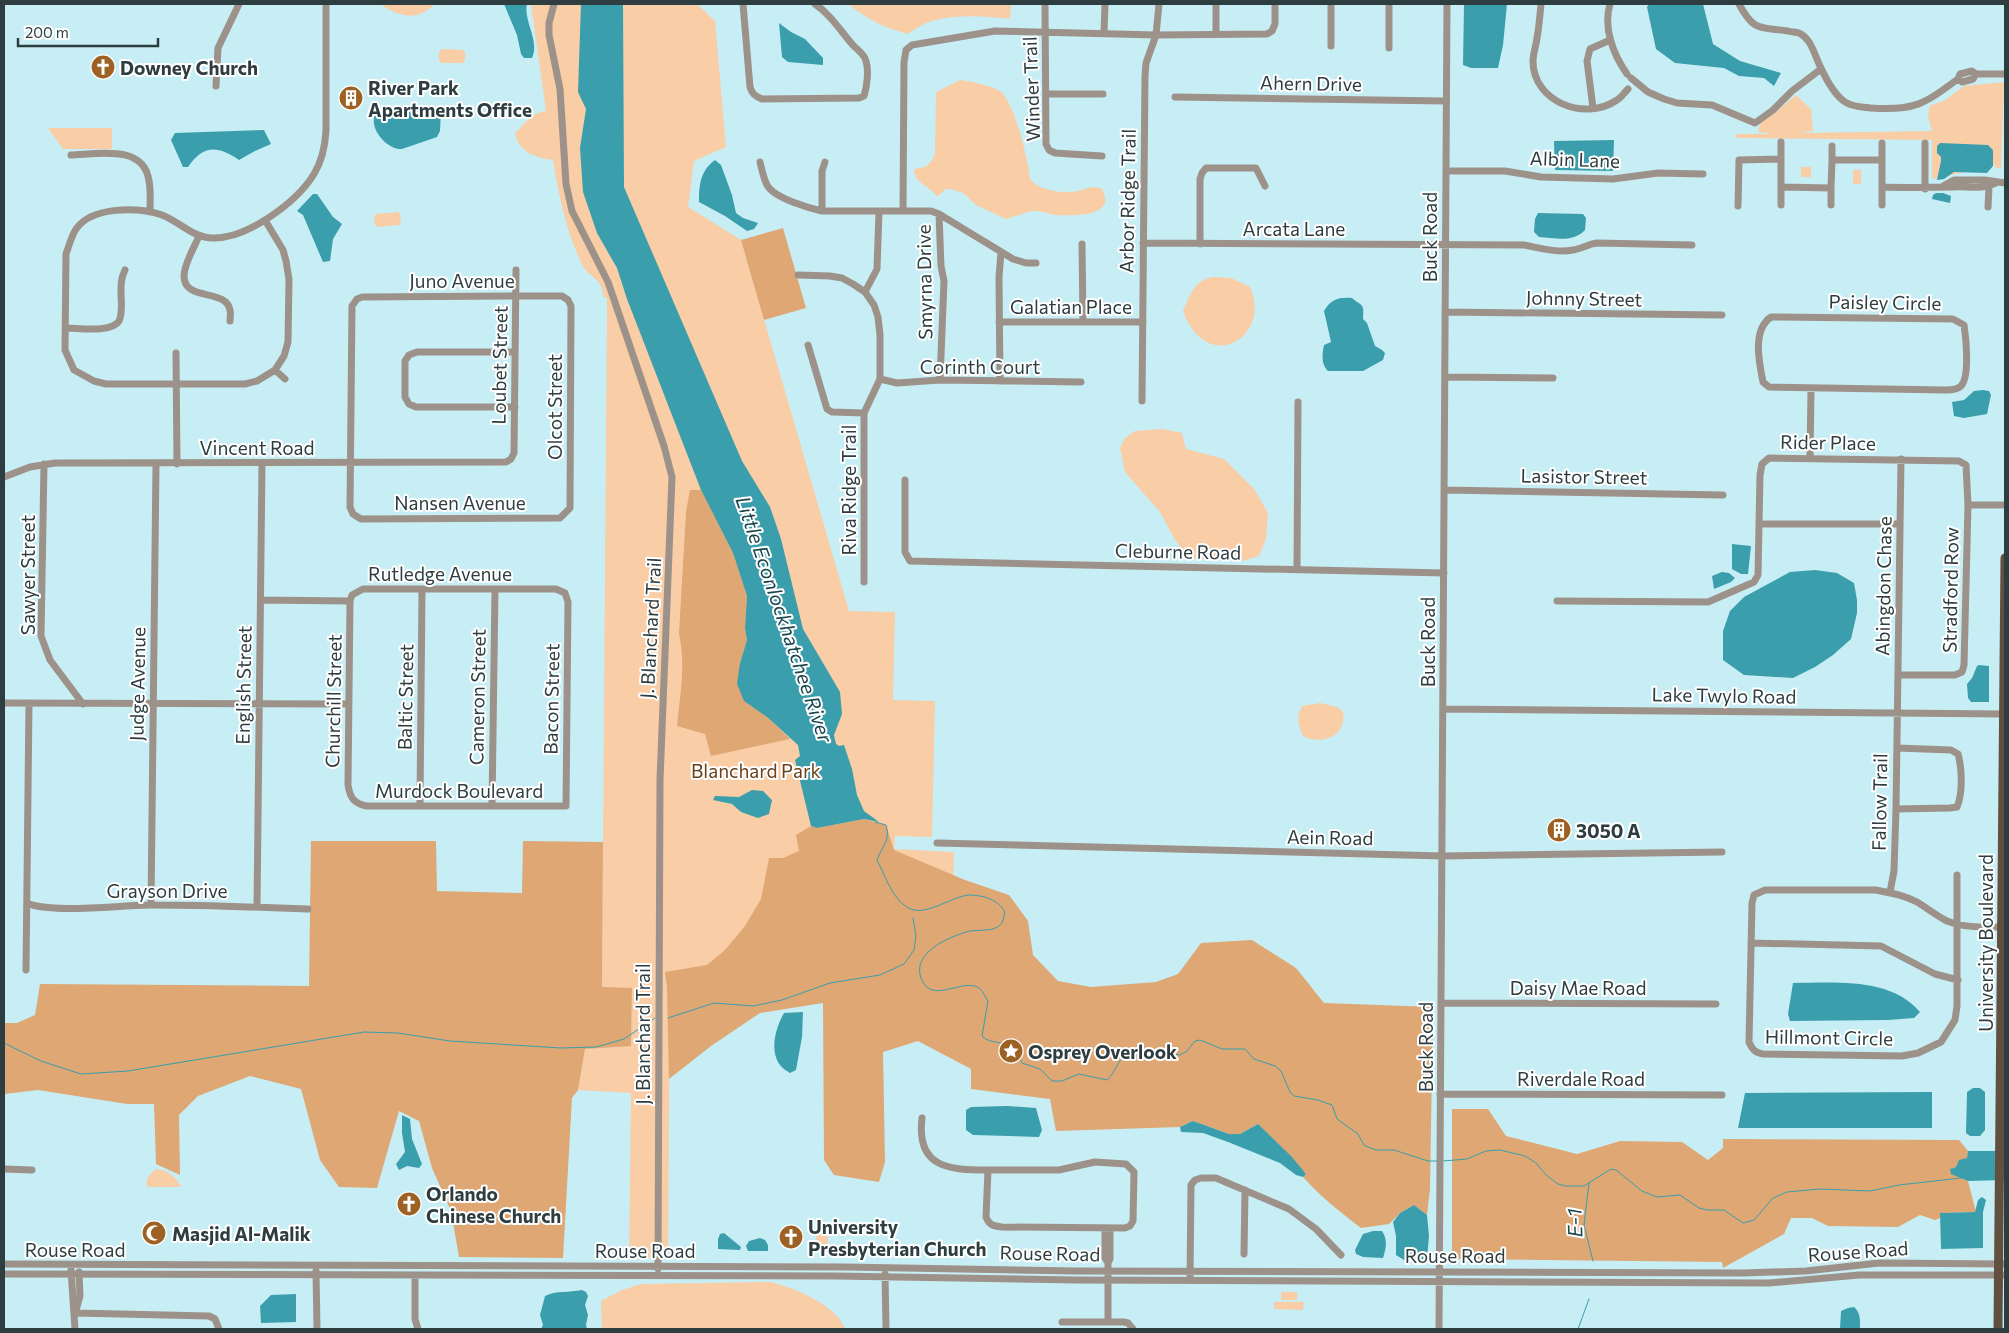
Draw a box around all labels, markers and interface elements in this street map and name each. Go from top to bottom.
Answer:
scale bar [18,15,158,47]
text: 200 m [25,23,69,41]
street label: Winder Trail [1018,36,1044,142]
church icon: Downey Church [90,54,116,80]
place label: Downey Church [120,56,258,79]
street label: Ahern Drive [1260,71,1362,95]
place label: River Park Apartments Office [368,76,532,121]
building icon: River Park Apartments Office [338,85,364,111]
street label: Arbor Ridge Trail [1114,129,1140,273]
street label: Albin Lane [1529,146,1621,172]
street label: Buck Road [1418,192,1441,282]
street label: Arcata Lane [1243,217,1345,240]
street label: Smyrna Drive [911,224,937,340]
street label: Juno Avenue [409,269,515,292]
street label: Johnny Street [1526,285,1643,311]
street label: Paisley Circle [1828,290,1942,314]
street label: Galatian Place [1010,295,1132,318]
street label: Loubet Street [486,305,512,425]
street label: Olcot Street [543,354,566,460]
street label: Corinth Court [920,355,1040,378]
street label: Riva Ridge Trail [837,425,860,555]
street label: Rider Place [1780,430,1876,454]
street label: Vincent Road [200,436,314,459]
street label: Lasistor Street [1520,463,1648,489]
street label: Nansen Avenue [394,491,526,514]
water label: Little Econlockhatchee River [732,493,839,746]
street label: Sawyer Street [16,515,39,635]
street label: Abingdon Chase [1870,516,1896,656]
street label: Stradford Row [1937,527,1963,653]
street label: Cleburne Road [1115,538,1241,564]
street label: J. Blanchard Trail [635,557,665,699]
street label: Rutledge Avenue [368,562,512,585]
street label: Buck Road [1416,597,1439,687]
street label: English Street [230,625,256,745]
street label: Judge Avenue [125,627,149,741]
street label: Cameron Street [464,628,490,765]
street label: Churchill Street [320,634,346,768]
street label: Baltic Street [393,643,417,750]
street label: Bacon Street [539,643,563,755]
street label: Lake Twylo Road [1652,682,1796,708]
street label: Fallow Trail [1867,753,1891,851]
park label: Blanchard Park [691,759,821,782]
street label: Murdock Boulevard [375,779,543,802]
building icon: 3050 A [1546,817,1572,843]
place label: 3050 A [1576,819,1641,842]
street label: Aein Road [1287,825,1373,849]
street label: University Boulevard [1974,854,1997,1032]
street label: Grayson Drive [106,879,228,902]
street label: J. Blanchard Trail [631,963,654,1105]
street label: Daisy Mae Road [1510,976,1646,999]
street label: Buck Road [1414,1002,1437,1092]
street label: Hillmont Circle [1765,1024,1893,1050]
place icon: Osprey Overlook [998,1038,1024,1064]
place label: Osprey Overlook [1028,1040,1177,1063]
street label: Riverdale Road [1517,1067,1645,1090]
place label: Orlando Chinese Church [426,1182,561,1227]
church icon: Orlando Chinese Church [396,1191,422,1217]
water label: E-1 [1561,1208,1586,1238]
place label: University Presbyterian Church [808,1215,986,1260]
mosque icon: Masjid Al-Malik [141,1220,167,1246]
place label: Masjid Al-Malik [172,1222,311,1245]
church icon: University Presbyterian Church [778,1224,804,1250]
street label: Rouse Road [1807,1236,1909,1266]
street label: Rouse Road [25,1238,125,1261]
street label: Rouse Road [595,1239,695,1262]
street label: Rouse Road [999,1241,1101,1265]
street label: Rouse Road [1405,1244,1505,1267]

